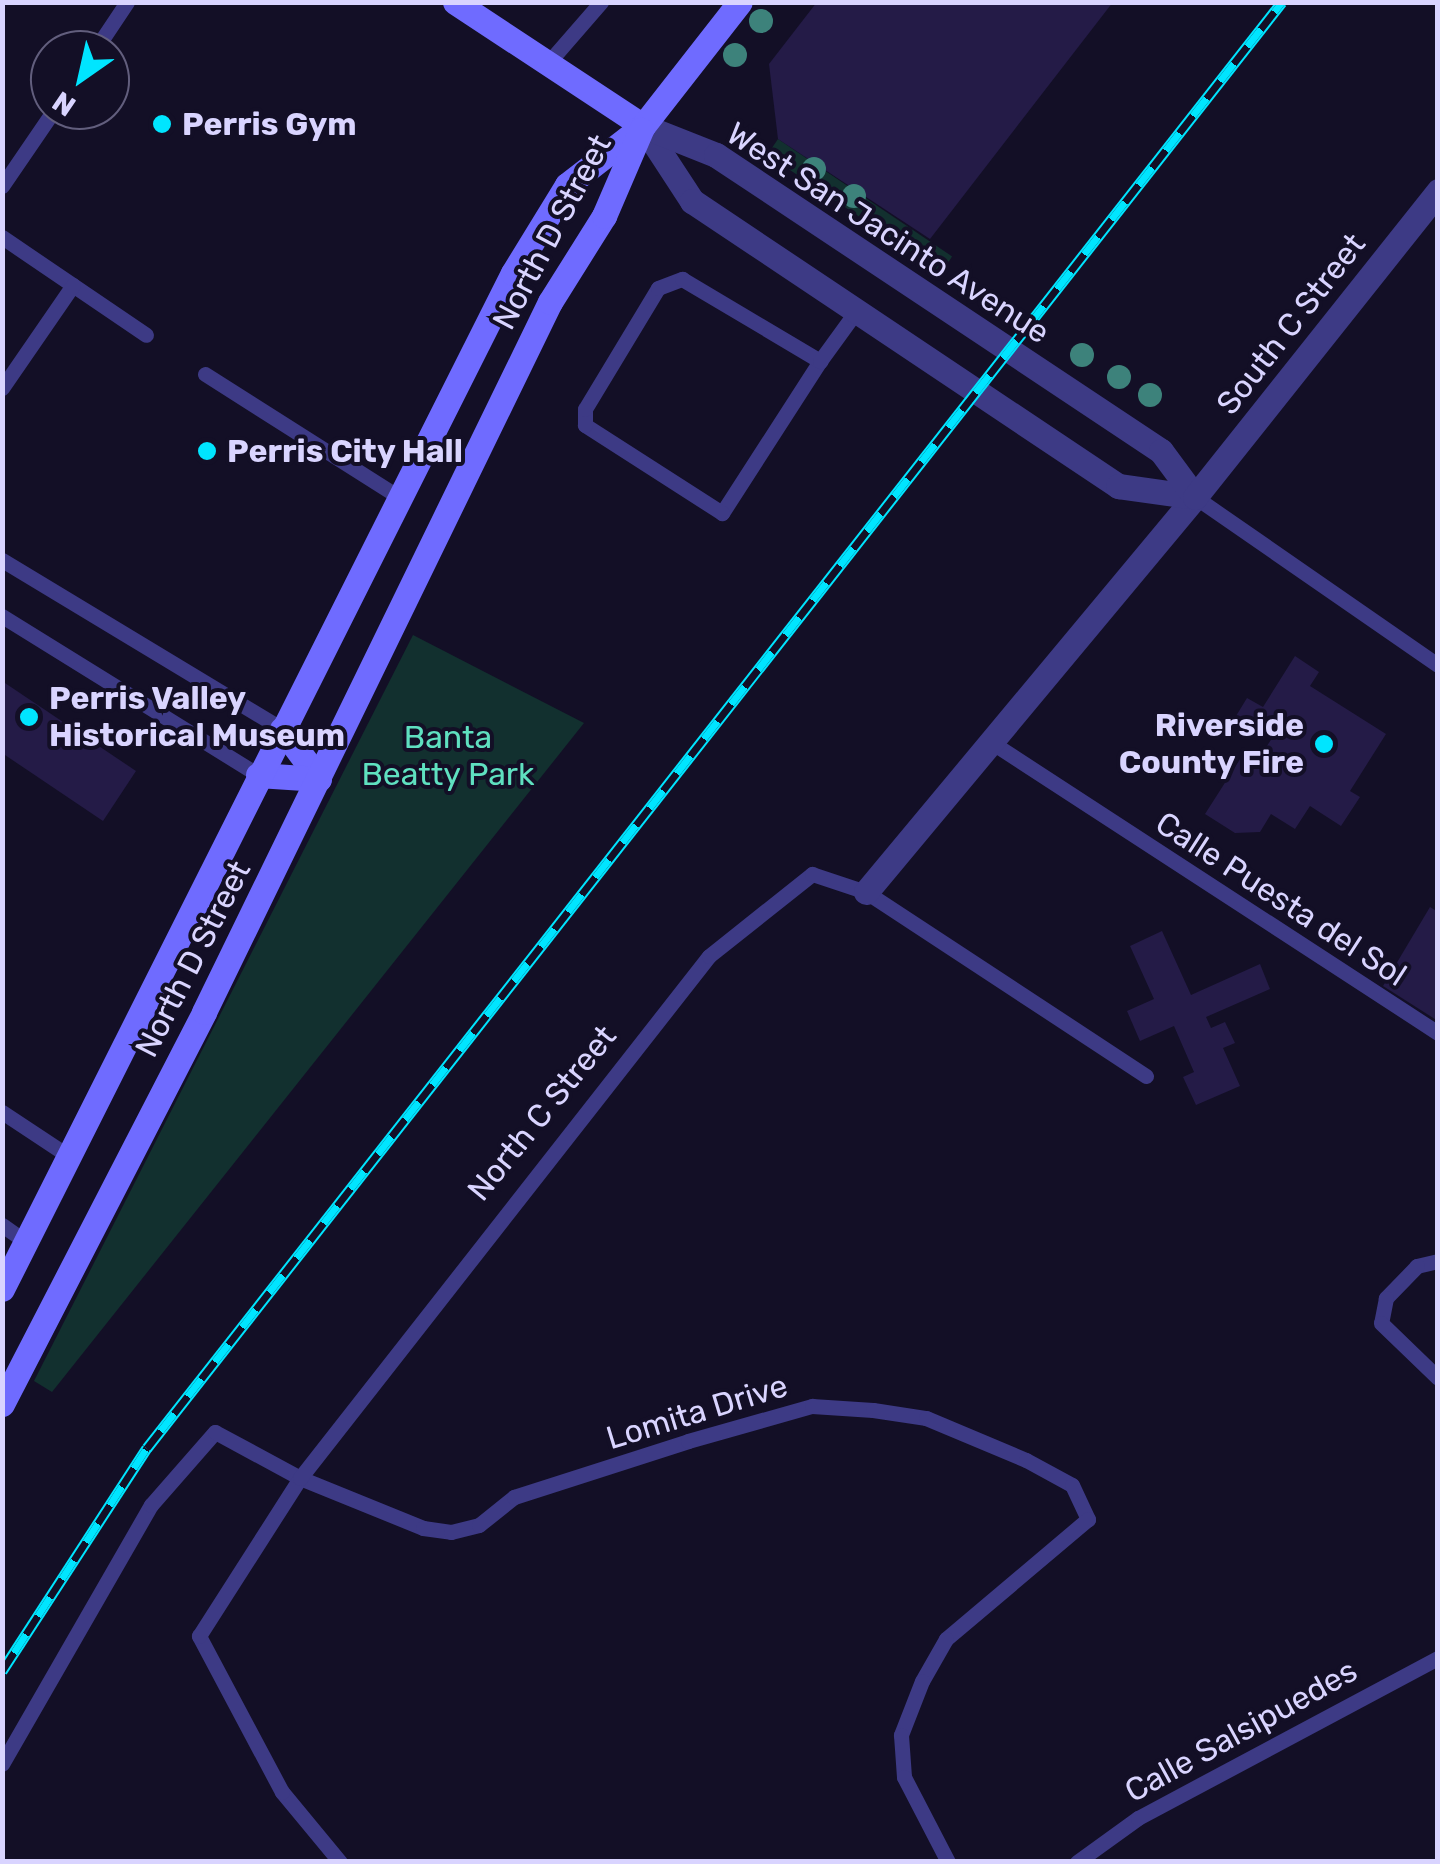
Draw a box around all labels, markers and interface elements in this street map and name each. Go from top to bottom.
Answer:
north arrow [30,30,130,130]
text: N [46,84,82,123]
place label: Perris Gym [182,105,357,143]
marker: Perris Gym [151,113,173,135]
street label: West San Jacinto Avenue [719,114,1057,352]
street label: North D Street [485,128,619,336]
street label: South C Street [1208,226,1374,422]
place label: Perris City Hall [227,432,464,470]
marker: Perris City Hall [196,440,218,462]
place label: Perris Valley Historical Museum [49,680,345,755]
marker: Perris Valley Historical Museum [18,706,40,728]
place label: Riverside County Fire [1118,707,1304,782]
park label: Banta Beatty Park [361,719,535,794]
marker: Riverside County Fire [1313,733,1335,755]
street label: Calle Puesta del Sol [1149,804,1413,994]
street label: North D Street [127,854,259,1064]
street label: North C Street [460,1018,624,1208]
street label: Lomita Drive [602,1366,792,1458]
street label: Calle Salsipuedes [1118,1651,1364,1811]

